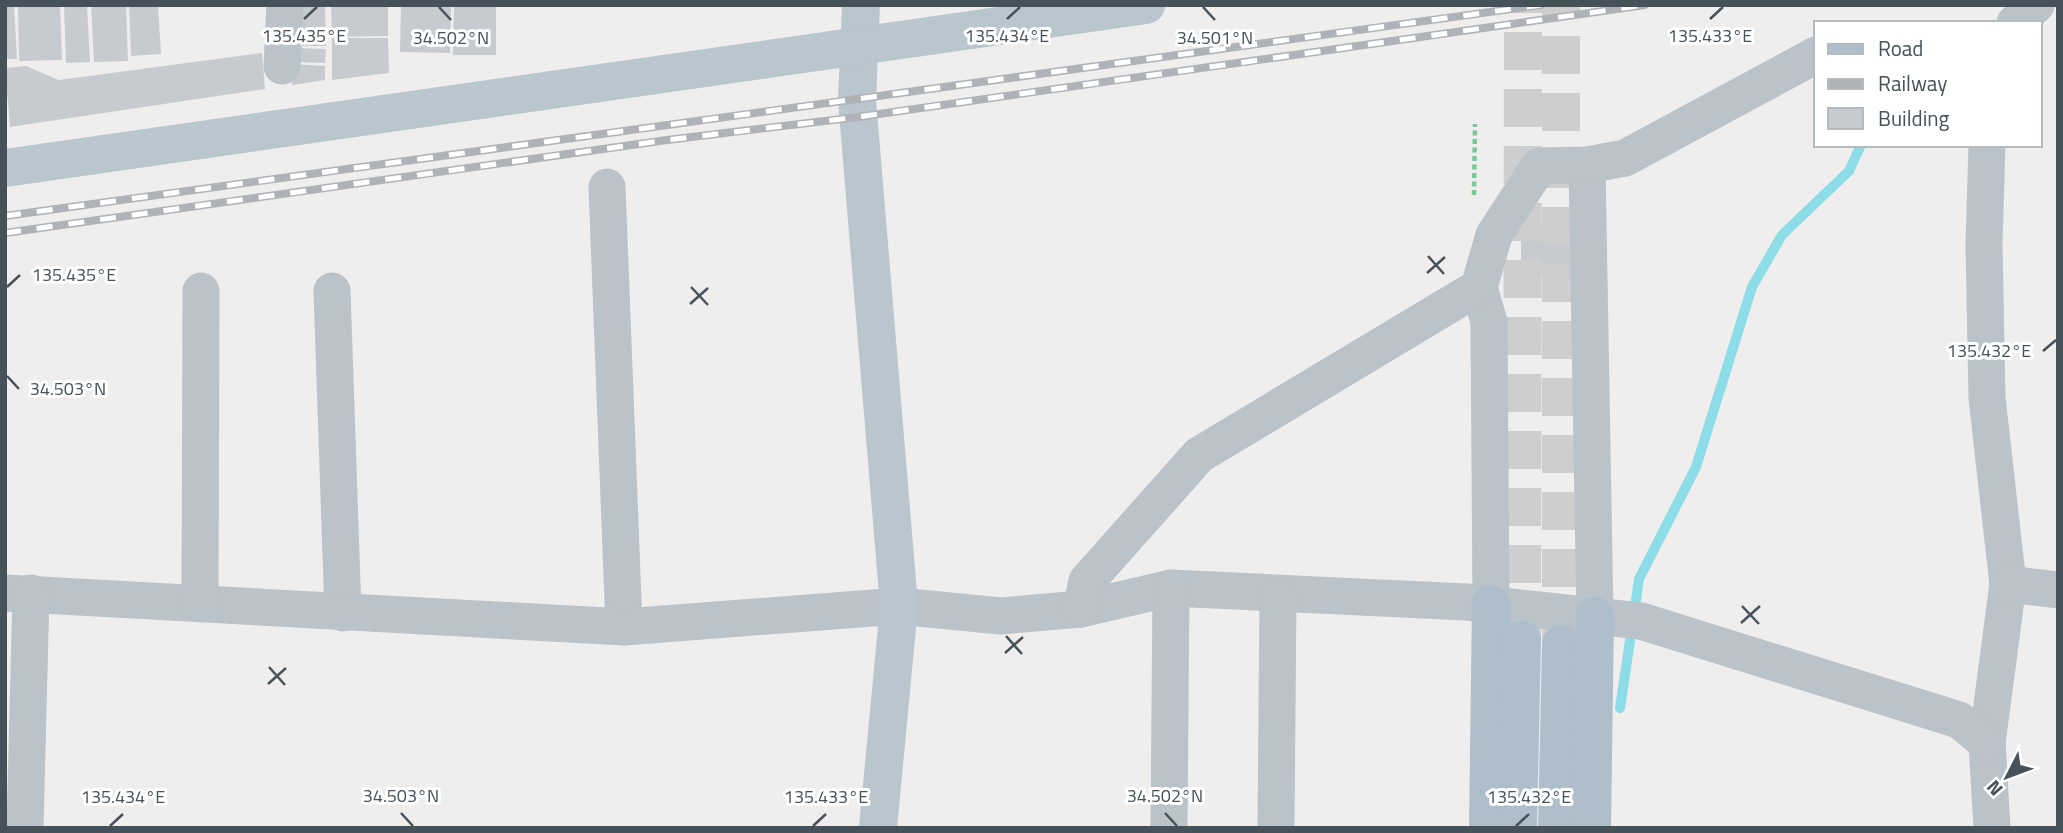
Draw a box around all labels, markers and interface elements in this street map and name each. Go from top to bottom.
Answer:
legend [1814,21,2042,147]
text: 135.435°E [262,22,346,49]
text: 135.434°E [965,22,1049,49]
text: 135.433°E [1668,22,1752,49]
text: 34.502°N [413,24,489,51]
text: 34.501°N [1177,24,1253,51]
text: Road [1878,32,1923,64]
text: Railway [1878,67,1947,99]
text: Building [1878,102,1950,134]
text: 135.435°E [32,261,116,288]
text: 135.432°E [1947,337,2031,364]
text: 34.503°N [30,375,106,402]
north arrow [1972,742,2042,812]
text: N [1979,774,2009,803]
text: 34.503°N [363,782,439,809]
text: 34.502°N [1127,782,1203,809]
text: 135.434°E [81,783,165,810]
text: 135.433°E [784,783,868,810]
text: 135.432°E [1487,783,1571,810]

